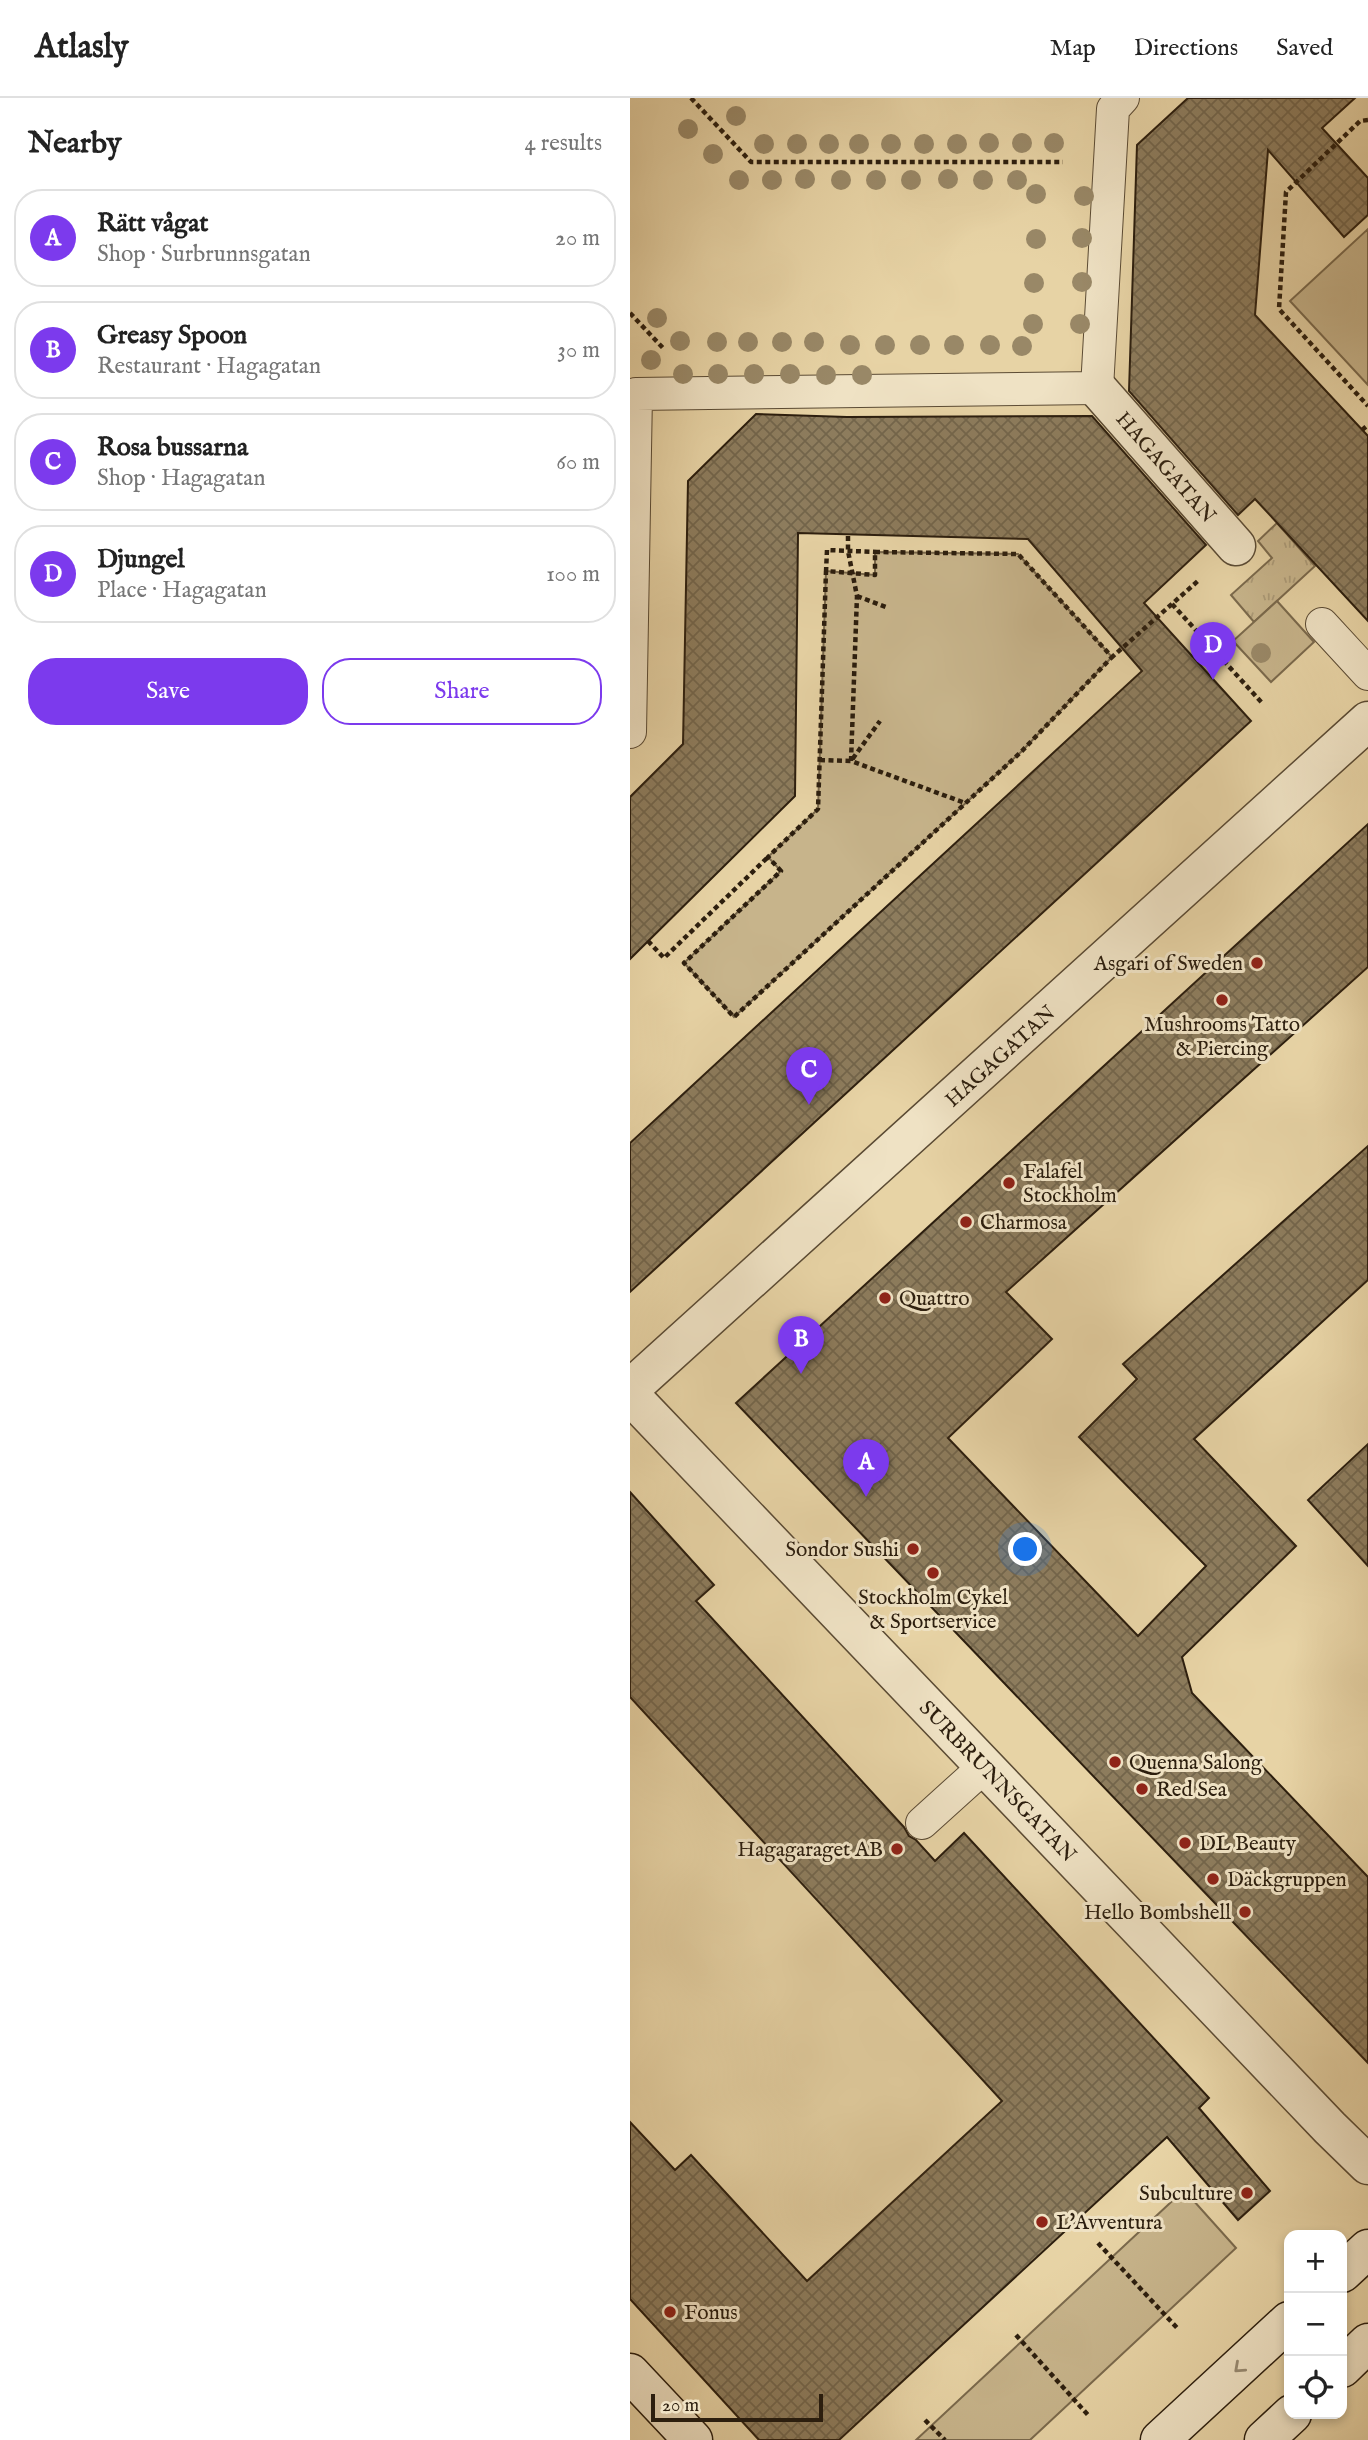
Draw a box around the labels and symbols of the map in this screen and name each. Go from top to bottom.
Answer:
street label: HAGAGATAN [1109,406,1221,530]
pin: D [1190,622,1236,680]
place label: Asgari of Sweden [1093,951,1243,978]
marker: Asgari of Sweden [1249,955,1265,971]
marker: Mushrooms Tatto & Piercing [1214,992,1230,1008]
street label: HAGAGATAN [940,1000,1062,1114]
place label: Mushrooms Tatto & Piercing [1144,1012,1300,1063]
pin: C [786,1047,832,1105]
place label: Falafel Stockholm [1023,1159,1117,1210]
marker: Falafel Stockholm [1001,1175,1017,1191]
place label: Charmosa [980,1210,1068,1237]
marker: Charmosa [958,1214,974,1230]
place label: Quattro [899,1286,970,1313]
marker: Quattro [877,1290,893,1306]
pin: B [778,1316,824,1374]
pin: A [843,1439,889,1497]
your location [1008,1532,1042,1566]
place label: Sondor Sushi [785,1537,899,1564]
marker: Sondor Sushi [905,1541,921,1557]
marker: Stockholm Cykel & Sportservice [925,1565,941,1581]
place label: Stockholm Cykel & Sportservice [858,1585,1008,1636]
street label: SURBRUNNSGATAN [912,1695,1081,1869]
place label: Quenna Salong [1129,1750,1263,1777]
marker: Quenna Salong [1107,1754,1123,1770]
place label: Red Sea [1156,1777,1228,1804]
marker: Red Sea [1134,1781,1150,1797]
place label: DL Beauty [1199,1831,1297,1858]
marker: DL Beauty [1177,1835,1193,1851]
place label: Hagagaraget AB [737,1837,883,1864]
marker: Hagagaraget AB [889,1841,905,1857]
place label: Däckgruppen [1227,1867,1347,1894]
marker: Däckgruppen [1205,1871,1221,1887]
place label: Hello Bombshell [1084,1900,1231,1927]
marker: Hello Bombshell [1237,1904,1253,1920]
place label: Subculture [1139,2181,1233,2208]
marker: Subculture [1239,2185,1255,2201]
place label: L'Avventura [1056,2210,1163,2237]
marker: L'Avventura [1034,2214,1050,2230]
place label: Fonus [684,2300,738,2327]
marker: Fonus [662,2304,678,2320]
one-way arrow [1234,2359,1247,2372]
scale bar [651,2391,822,2423]

